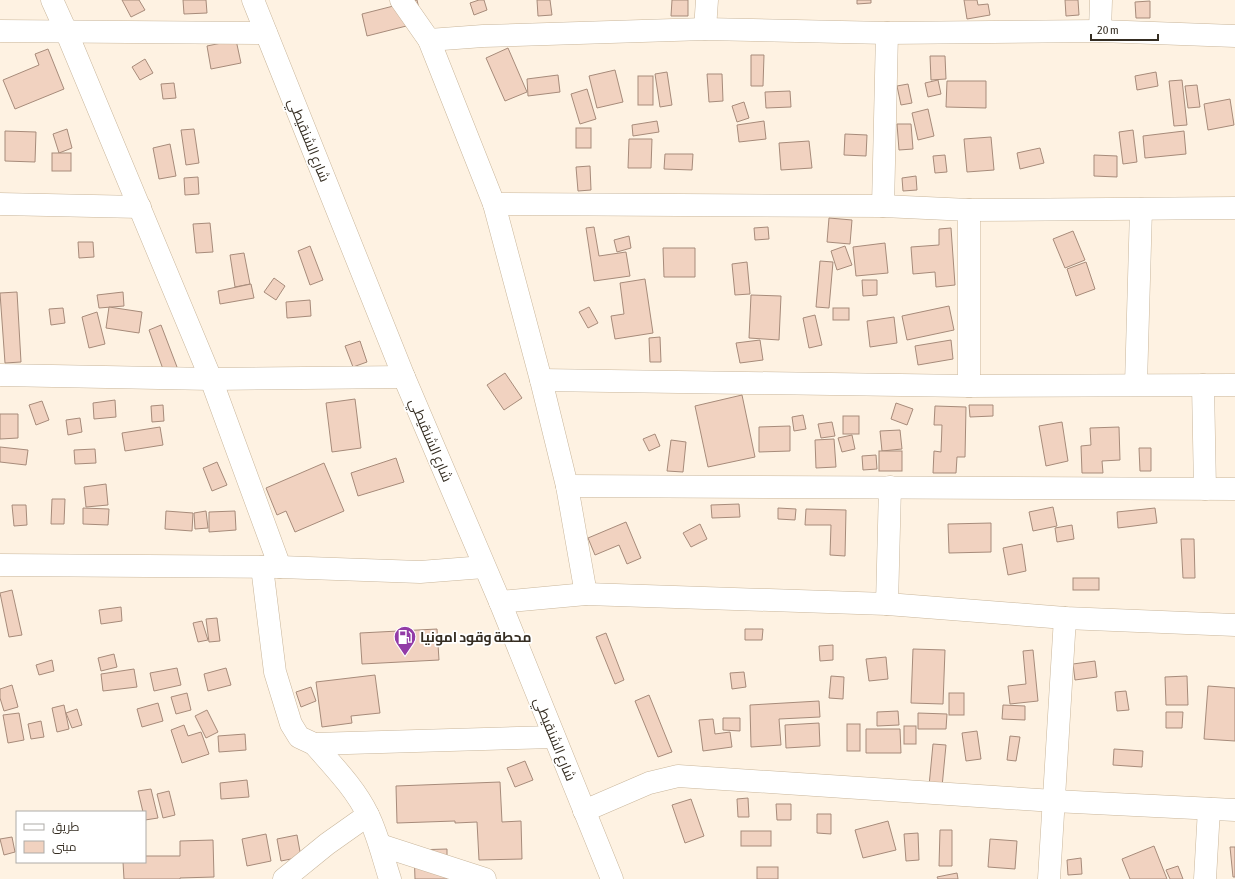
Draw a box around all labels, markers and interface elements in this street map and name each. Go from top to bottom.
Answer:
scale bar [1091,16,1158,42]
text: 20 m [1097,23,1119,37]
street label: شارع الشنقيطي [281,96,333,186]
street label: شارع الشنقيطي [403,396,456,486]
fuel station icon: محطة وقود امونيا [392,624,418,657]
place label: محطة وقود امونيا [420,629,532,646]
street label: شارع الشنقيطي [527,695,579,785]
legend [16,811,146,863]
text: طريق [52,820,80,834]
text: مبنى [52,840,77,854]

